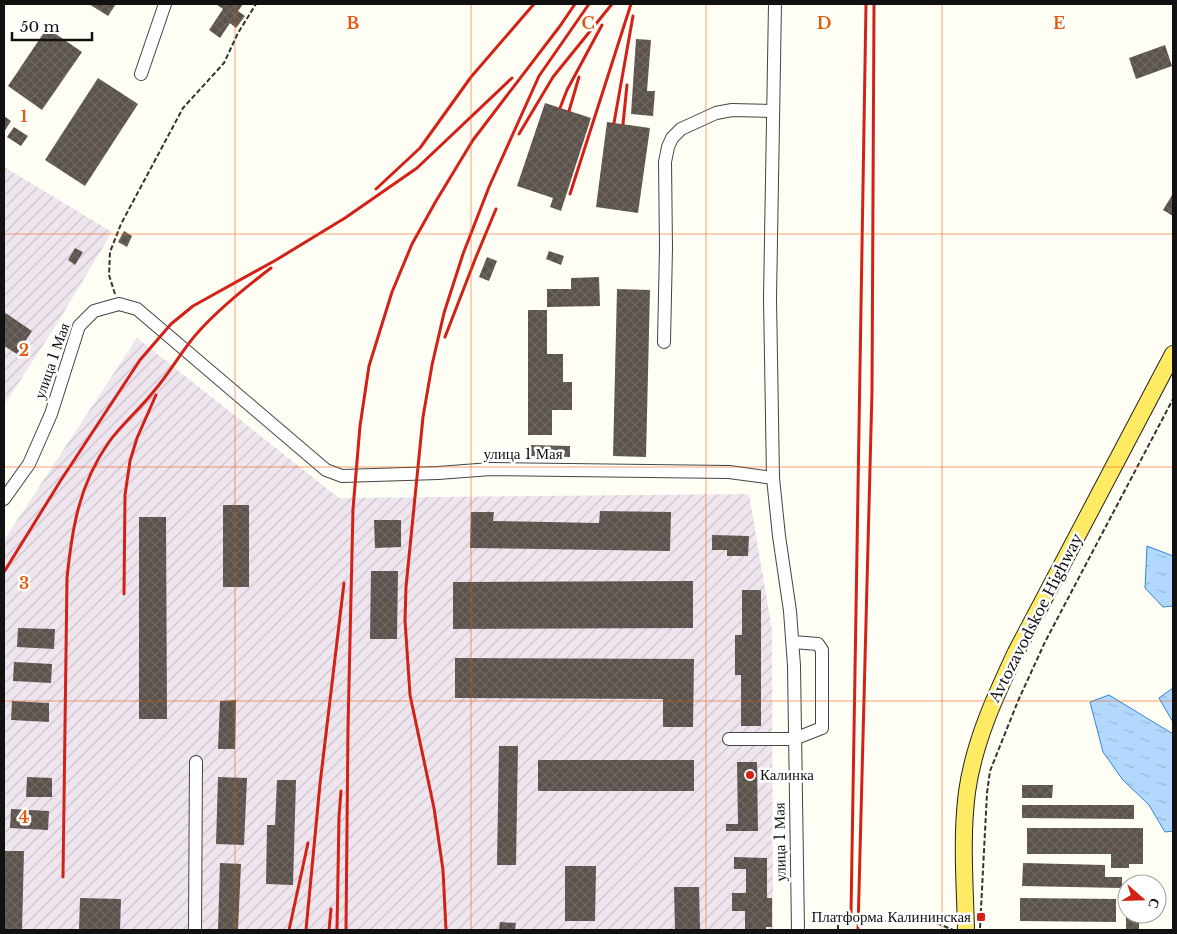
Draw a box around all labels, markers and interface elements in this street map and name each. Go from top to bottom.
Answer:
scale bar [12,10,92,42]
text: B [347,13,360,33]
text: C [581,13,595,33]
text: D [817,13,831,33]
text: E [1053,13,1065,33]
text: 50 m [20,17,60,36]
text: 1 [21,106,28,126]
street label: улица 1 Мая [30,320,73,401]
text: 2 [19,340,29,360]
street label: улица 1 Мая [483,444,563,463]
street label: Avtozavodskoe Highway [984,530,1087,706]
text: 3 [19,573,29,593]
place label: Калинка [760,765,814,784]
marker: Калинка [744,769,756,781]
street label: улица 1 Мая [769,802,790,882]
text: 4 [19,807,29,827]
north arrow [1117,874,1167,924]
text: С [1144,896,1164,911]
place label: Платформа Калининская [812,907,971,926]
marker: Платформа Калининская [975,911,987,923]

